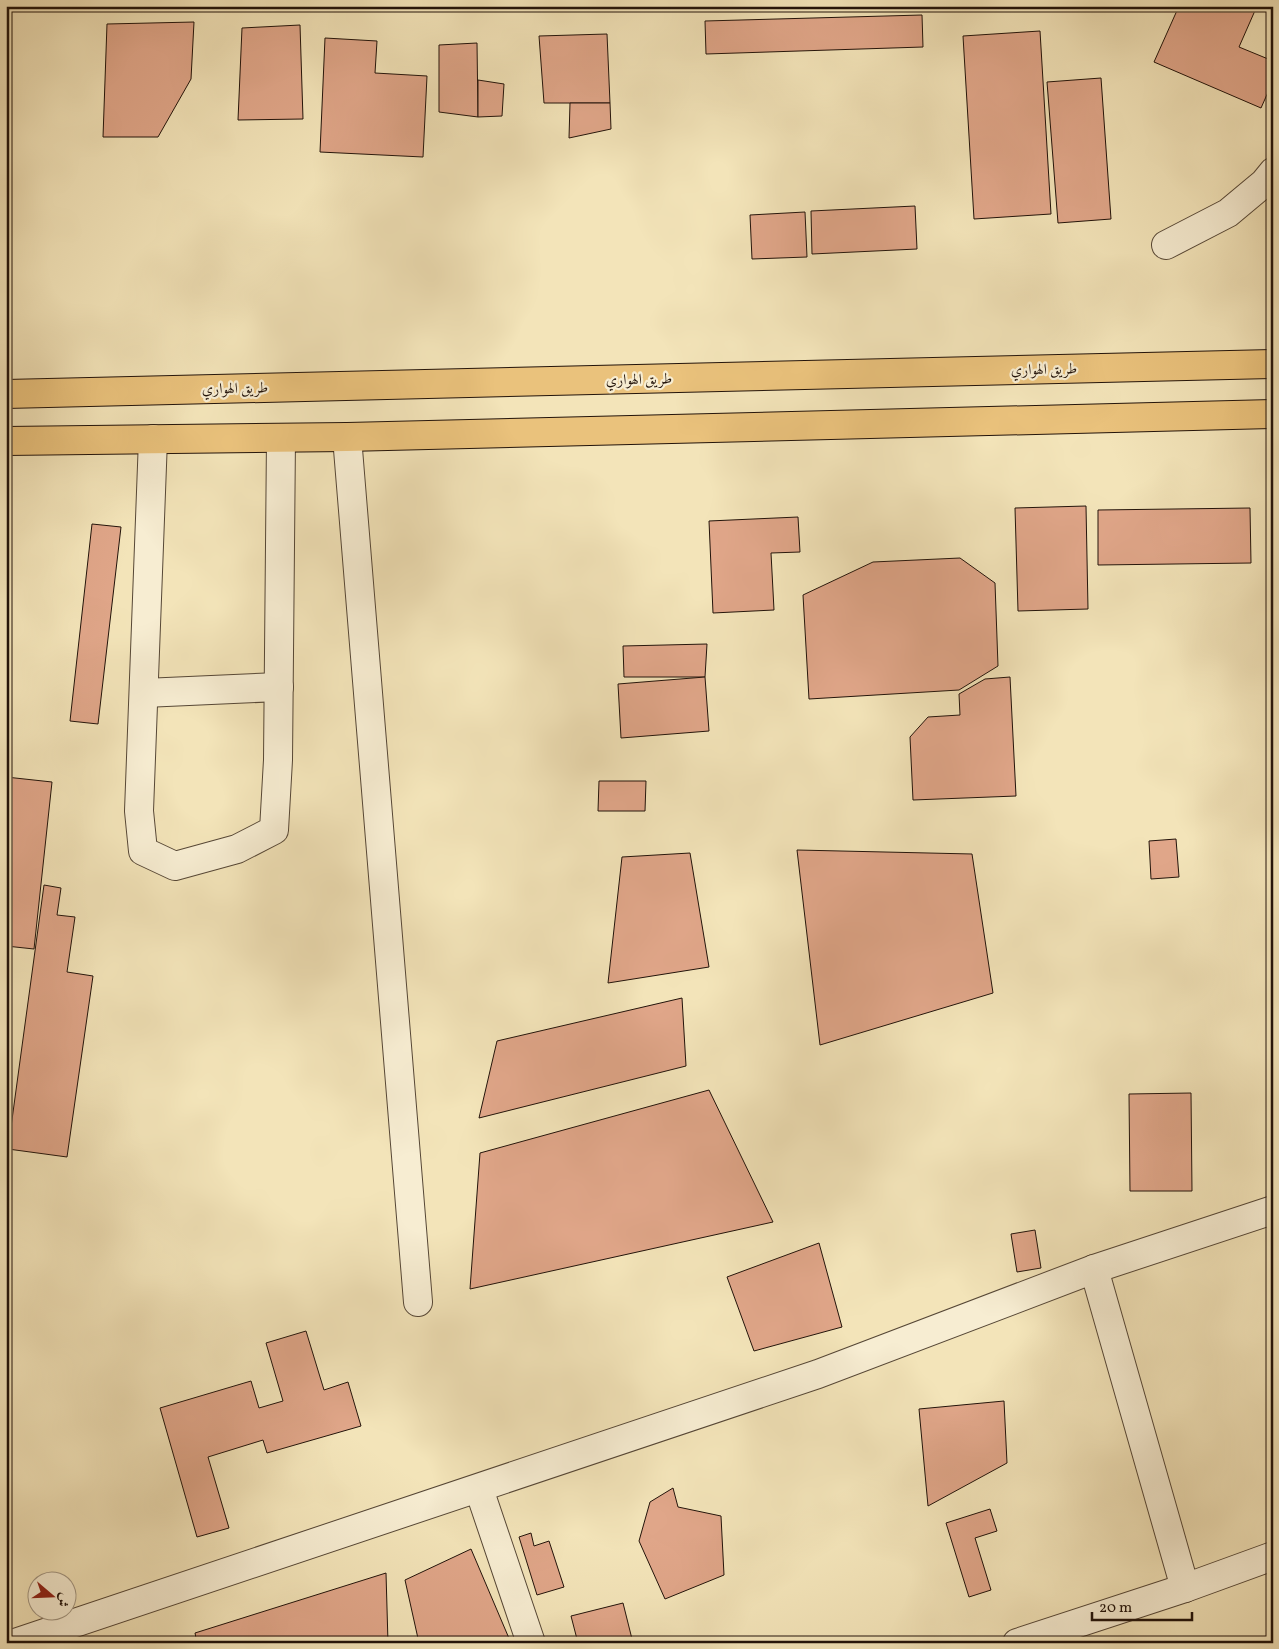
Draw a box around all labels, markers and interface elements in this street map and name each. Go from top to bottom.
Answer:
street label: طريق الهواري [1011,359,1077,382]
street label: طريق الهواري [606,369,672,392]
street label: طريق الهواري [202,378,268,401]
north arrow [28,1572,78,1622]
scale bar [1092,1589,1192,1621]
text: ش [52,1590,74,1610]
text: 20 m [1099,1598,1132,1619]

